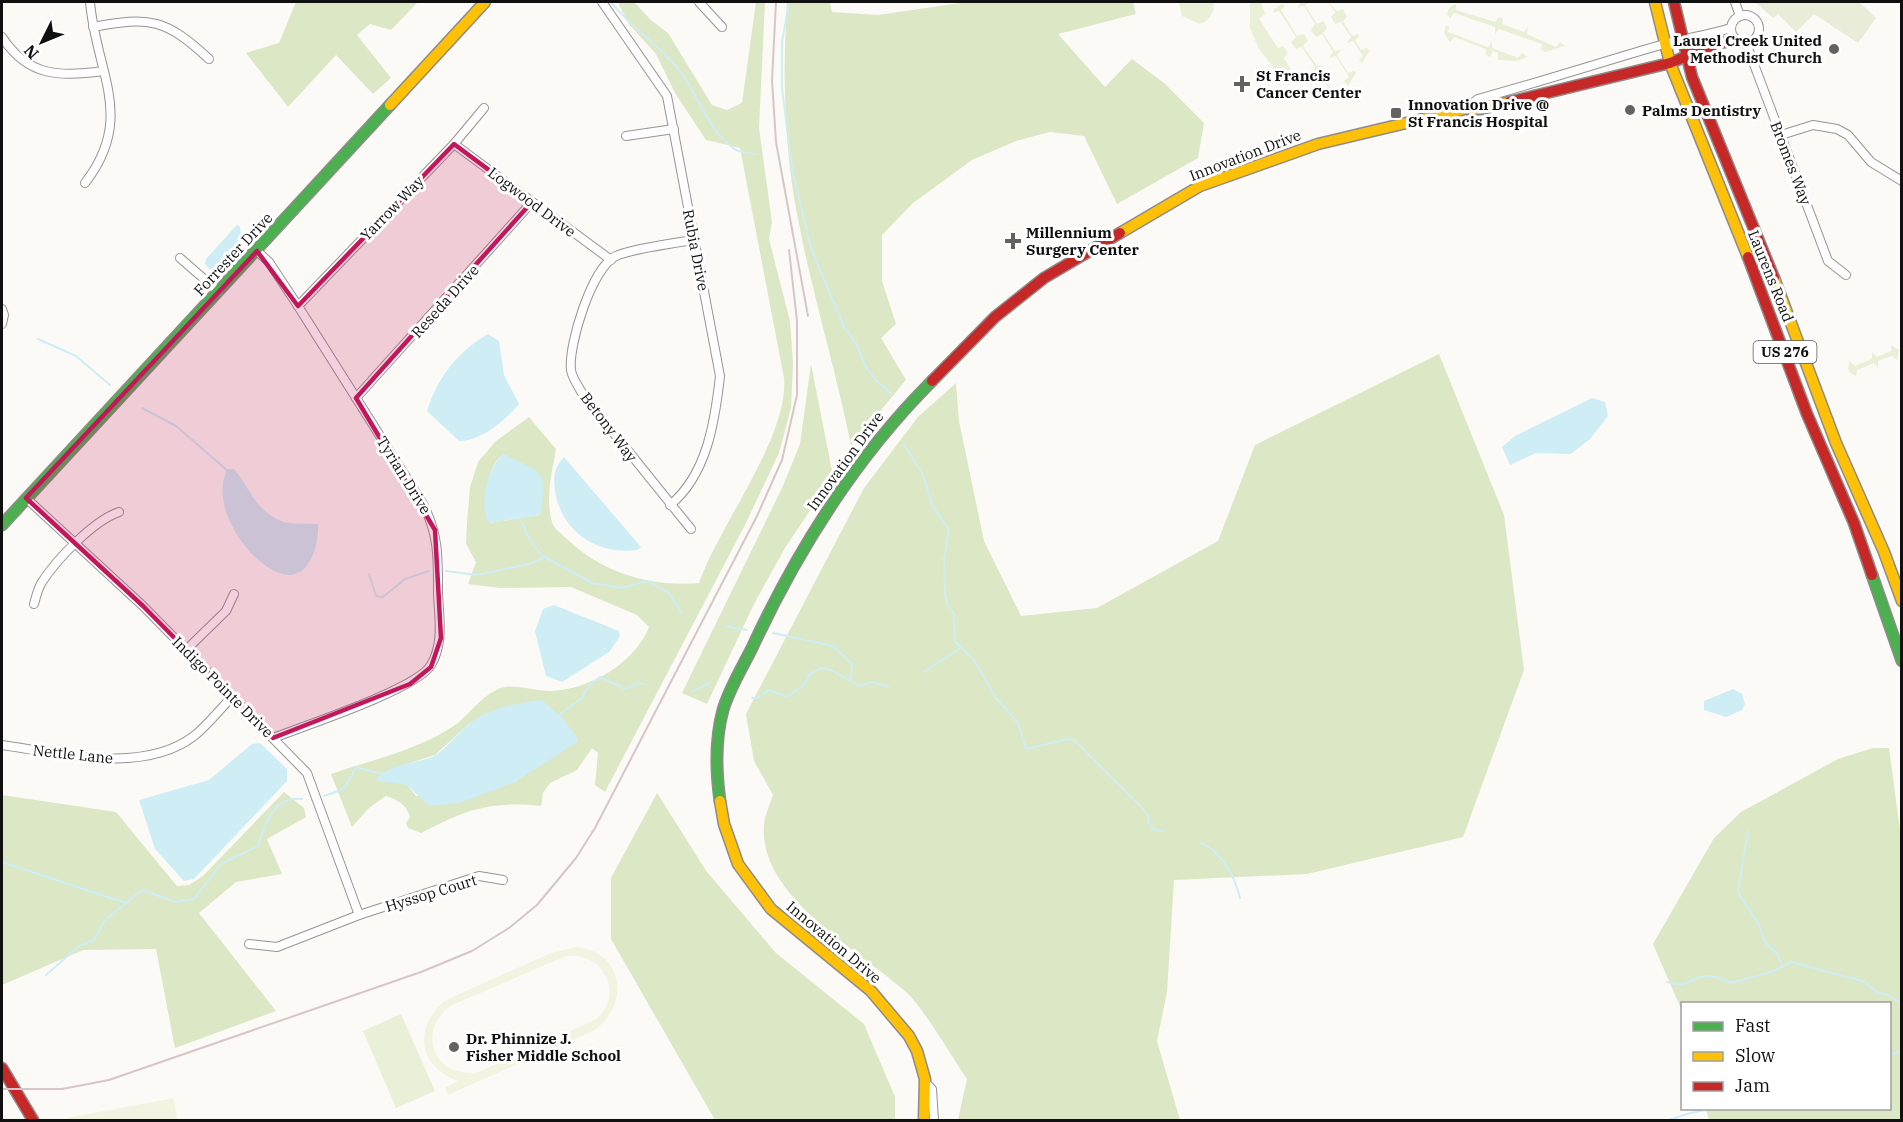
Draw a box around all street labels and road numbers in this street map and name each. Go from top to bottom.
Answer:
street label: Bromes Way [1766,119,1816,207]
street label: Innovation Drive [1187,125,1303,185]
street label: Logwood Drive [484,163,580,241]
street label: Yarrow Way [356,172,428,244]
street label: Forrester Drive [190,208,276,300]
street label: Rubia Drive [679,208,713,292]
street label: Laurens Road [1744,227,1798,325]
street label: Reseda Drive [407,260,483,342]
road number: US 276 [1754,341,1816,363]
street label: Betony Way [577,388,641,466]
street label: Innovation Drive [803,408,887,514]
street label: Tyrian Drive [373,432,435,518]
street label: Indigo Pointe Drive [168,632,278,742]
street label: Nettle Lane [32,740,114,768]
street label: Hyssop Court [383,870,479,916]
street label: Innovation Drive [783,897,885,987]

